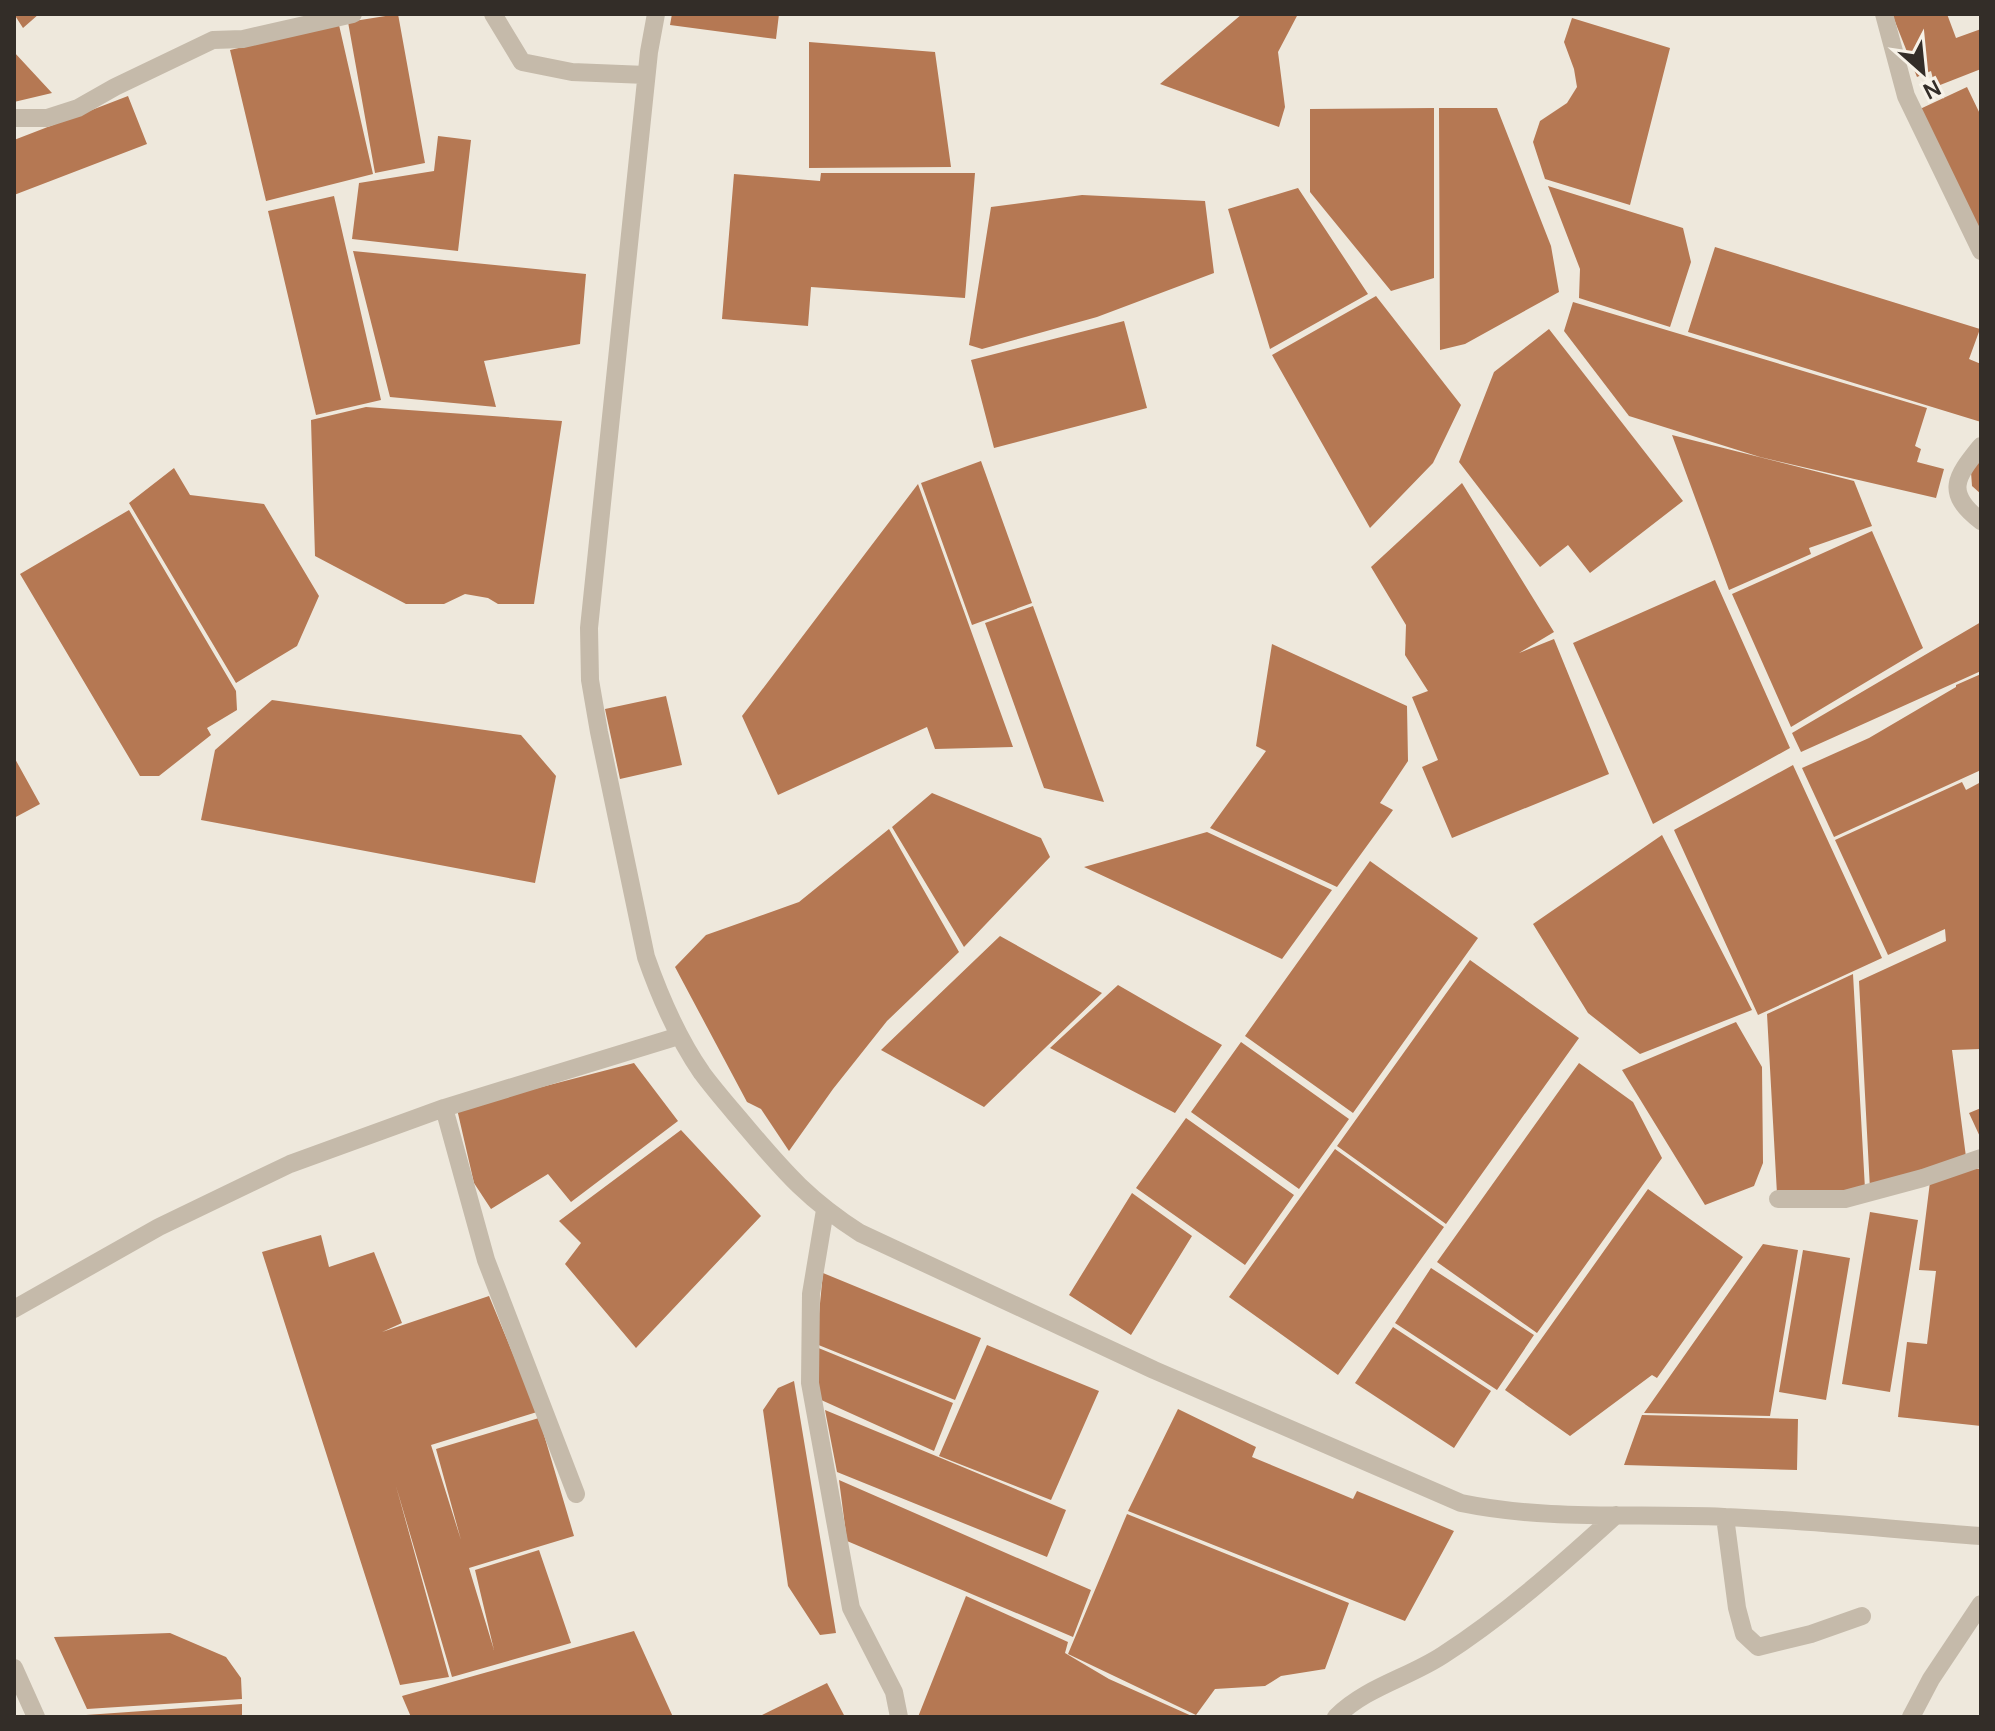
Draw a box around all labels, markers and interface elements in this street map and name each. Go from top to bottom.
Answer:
north arrow [1883,32,1963,112]
text: N [1918,73,1946,107]

